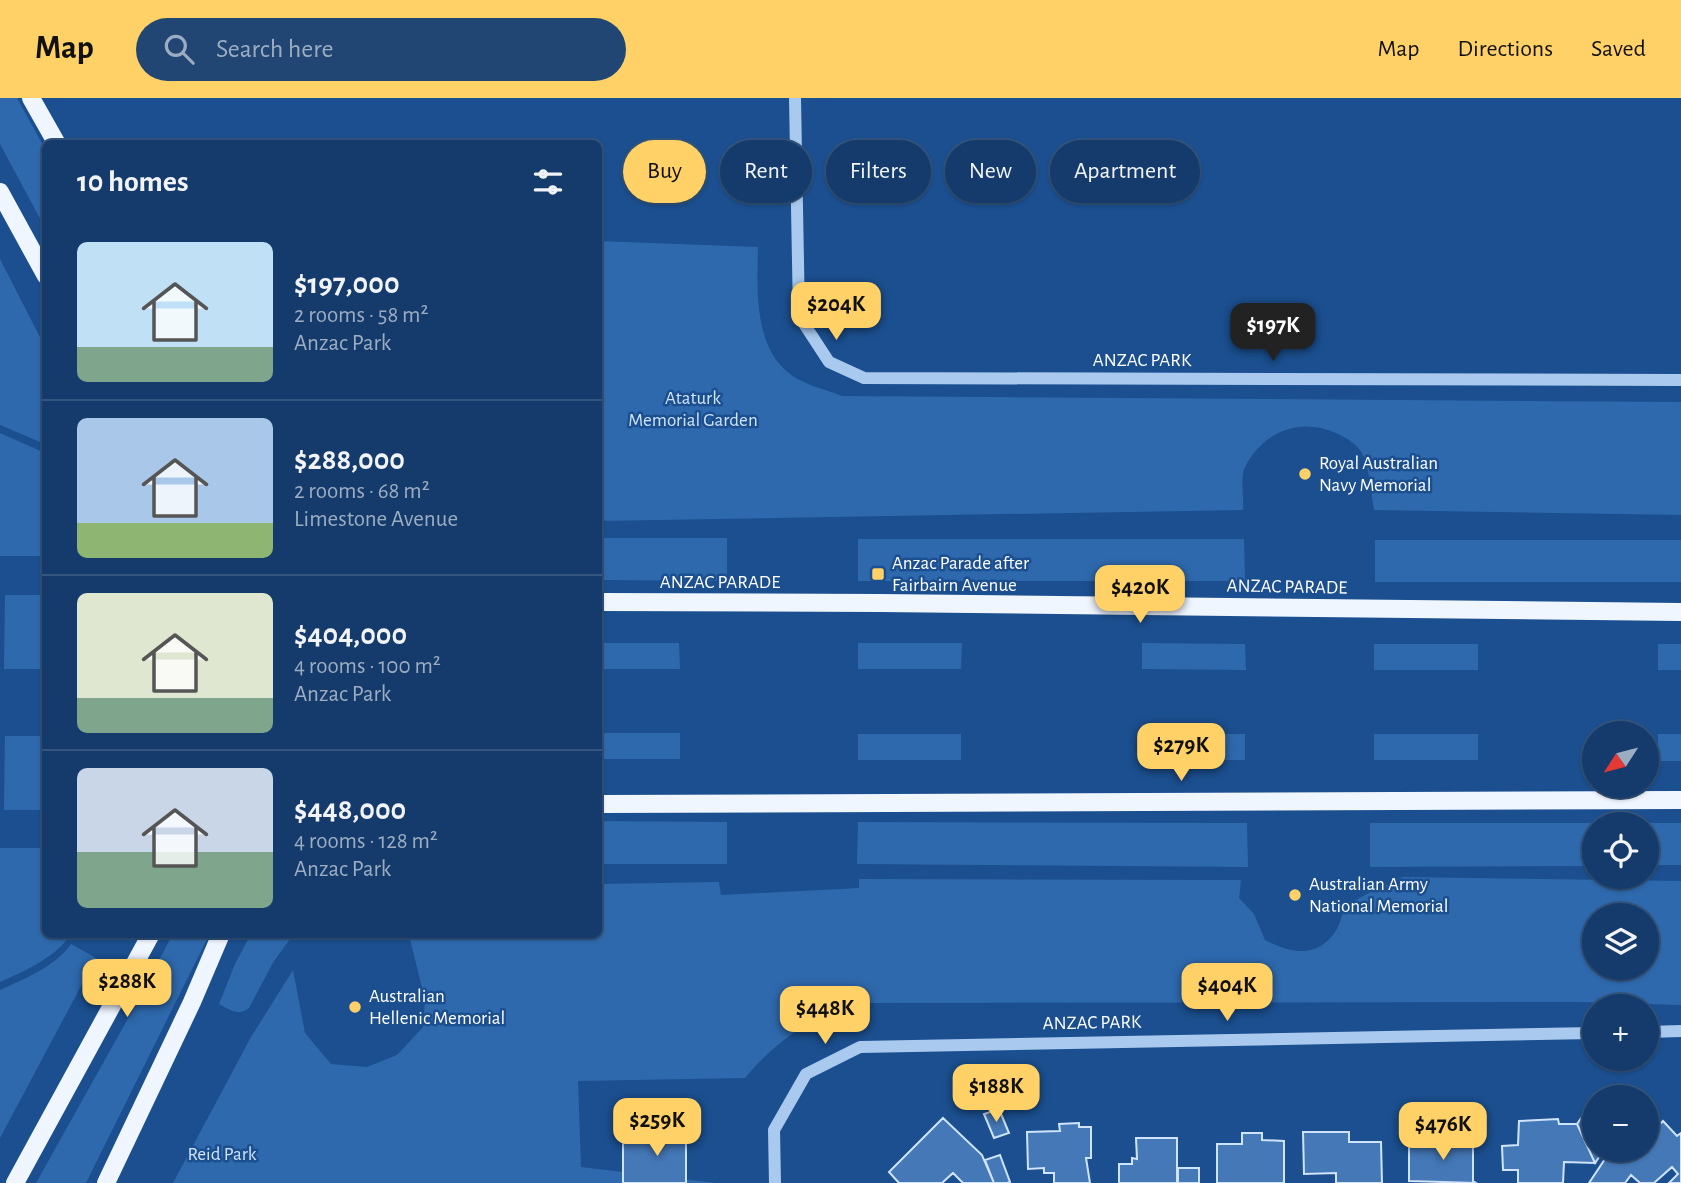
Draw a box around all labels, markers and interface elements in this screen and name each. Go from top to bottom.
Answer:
search box [136,18,626,81]
icon: search [160,30,198,68]
text: Map [35,32,94,65]
text: Search here [216,36,334,62]
text: Map [1377,37,1419,61]
text: Directions [1457,37,1553,61]
text: Saved [1591,37,1646,61]
chip: Buy [623,140,706,203]
chip: Rent [720,140,812,203]
chip: Filters [826,140,931,203]
chip: New [945,140,1036,203]
chip: Apartment [1050,140,1200,203]
icon: filters [529,163,567,201]
text: 10 homes [77,167,188,197]
text: $197,000 [294,269,400,299]
icon: home [133,270,217,354]
pin: $204K [787,282,885,342]
text: $204K [807,293,865,316]
pin: $197K [1224,303,1322,363]
text: 2 rooms · 58 m² [294,304,429,327]
text: $197K [1246,314,1300,337]
text: Anzac Park [294,332,391,355]
street label: ANZAC PARK [1093,351,1192,370]
park label: Ataturk Memorial Garden [628,389,758,430]
text: $288,000 [294,445,405,475]
icon: home [133,446,217,530]
place label: Royal Australian Navy Memorial [1319,454,1438,495]
marker: Royal Australian Navy Memorial [1297,466,1313,482]
text: 2 rooms · 68 m² [294,480,430,503]
text: Limestone Avenue [294,508,458,531]
place label: Anzac Parade after Fairbairn Avenue [892,554,1029,595]
marker: Anzac Parade after Fairbairn Avenue [870,566,886,582]
pin: $420K [1091,566,1189,625]
street label: ANZAC PARADE [660,573,780,592]
text: $420K [1111,576,1169,599]
street label: ANZAC PARADE [1227,576,1347,598]
text: $404,000 [294,620,407,650]
icon: home [133,621,217,705]
text: 4 rooms · 100 m² [294,655,441,678]
text: Anzac Park [294,683,391,706]
north arrow [1582,721,1659,798]
map controls [1582,721,1659,1162]
pin: $279K [1132,724,1230,783]
text: $279K [1153,734,1209,757]
text: $448,000 [294,795,406,825]
icon: home [133,796,217,880]
button: locate [1582,812,1659,889]
text: 4 rooms · 128 m² [294,830,438,853]
text: Anzac Park [294,858,391,881]
place label: Australian Army National Memorial [1309,875,1449,916]
marker: Australian Army National Memorial [1287,887,1303,903]
button: layers [1582,903,1659,980]
pin: $288K [78,960,176,1019]
pin: $404K [1178,964,1276,1023]
text: $288K [98,970,156,993]
text: $404K [1198,974,1256,997]
pin: $448K [776,986,874,1046]
place label: Australian Hellenic Memorial [369,987,505,1028]
button: + [1582,994,1659,1071]
text: $448K [796,997,854,1020]
marker: Australian Hellenic Memorial [347,999,363,1015]
street label: ANZAC PARK [1043,1013,1142,1033]
pin: $188K [947,1065,1045,1124]
text: $188K [969,1075,1023,1098]
button: − [1582,1085,1659,1162]
pin: $259K [608,1098,706,1158]
pin: $476K [1394,1102,1492,1162]
text: $259K [629,1109,685,1132]
text: $476K [1415,1113,1471,1136]
park label: Reid Park [188,1145,257,1164]

